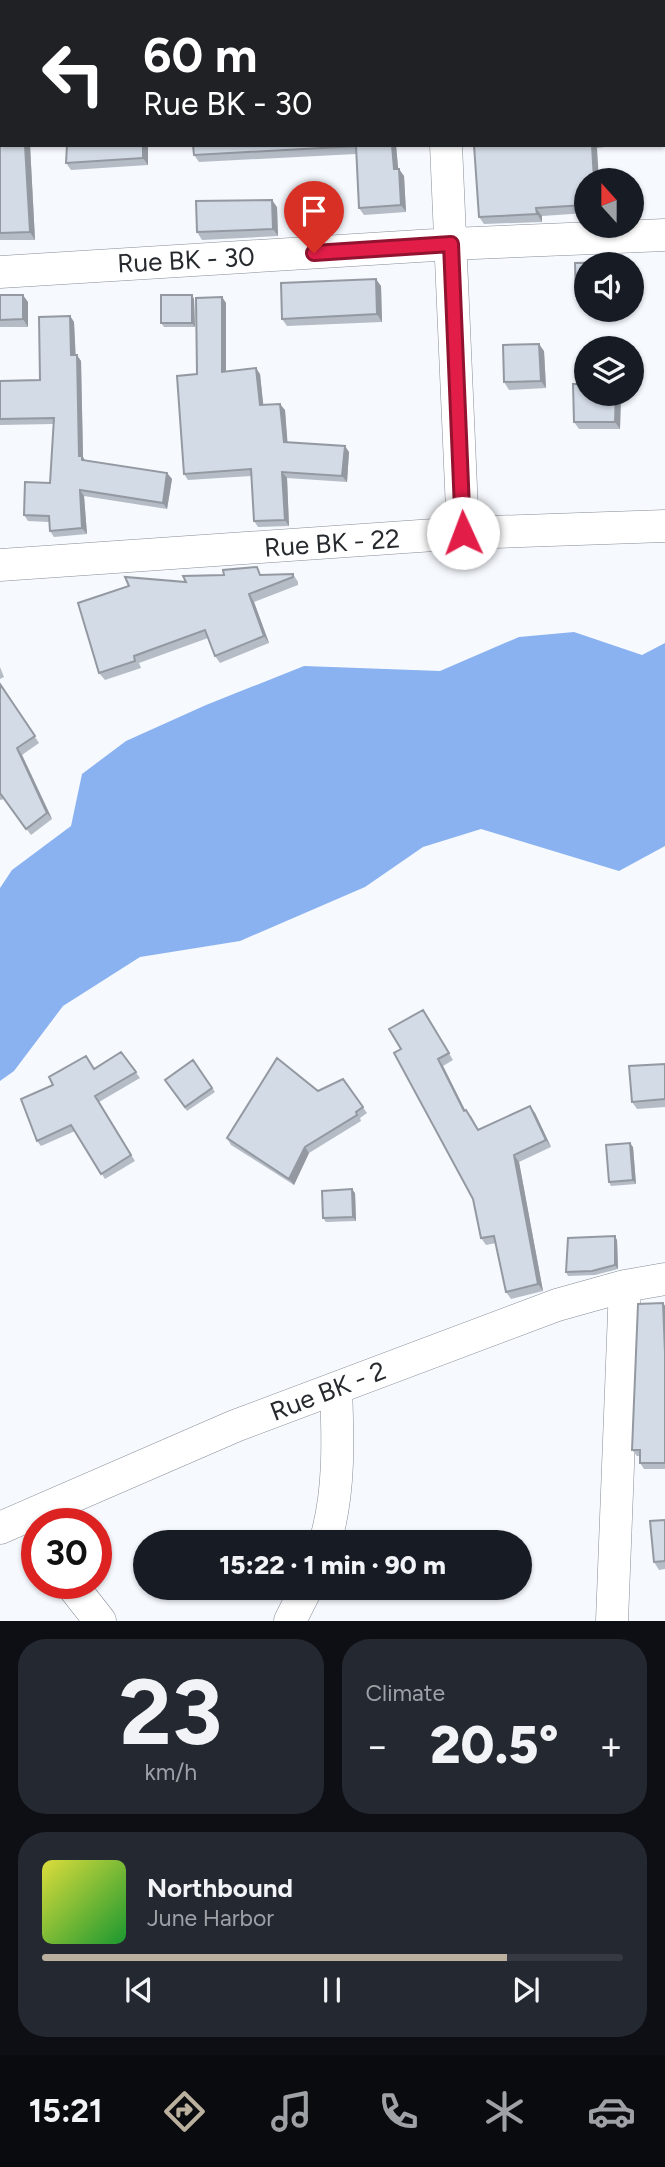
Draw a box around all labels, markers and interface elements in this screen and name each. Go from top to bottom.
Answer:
text: 60 m [143,25,258,84]
icon: left [28,28,119,119]
text: Rue BK - 30 [143,85,312,123]
north arrow [574,168,644,238]
map controls [574,168,644,406]
pin [284,181,344,253]
icon: arrive [295,192,333,230]
street label: Rue BK - 30 [116,240,256,280]
button: sound [574,252,644,322]
button: layers [574,336,644,406]
position arrow [426,496,500,570]
street label: Rue BK - 22 [263,522,401,564]
street label: Rue BK - 2 [266,1354,390,1428]
speed limit sign: 30 [21,1508,112,1599]
text: 15:22 · 1 min · 90 m [219,1549,446,1581]
text: 23 [119,1658,222,1767]
text: Climate [366,1679,445,1707]
text: 20.5° [430,1714,559,1776]
text: − [366,1723,389,1769]
text: + [599,1723,623,1769]
text: km/h [144,1758,197,1786]
text: Northbound [147,1872,293,1904]
text: June Harbor [147,1904,274,1932]
icon: previous [120,1971,158,2009]
icon: pause [313,1971,351,2009]
icon: next [507,1971,545,2009]
icon: directions [160,2087,209,2136]
icon: music [267,2087,316,2136]
icon: phone [374,2087,423,2136]
icon: climate [480,2087,529,2136]
icon: car [587,2087,636,2136]
text: 15:21 [29,2092,103,2130]

